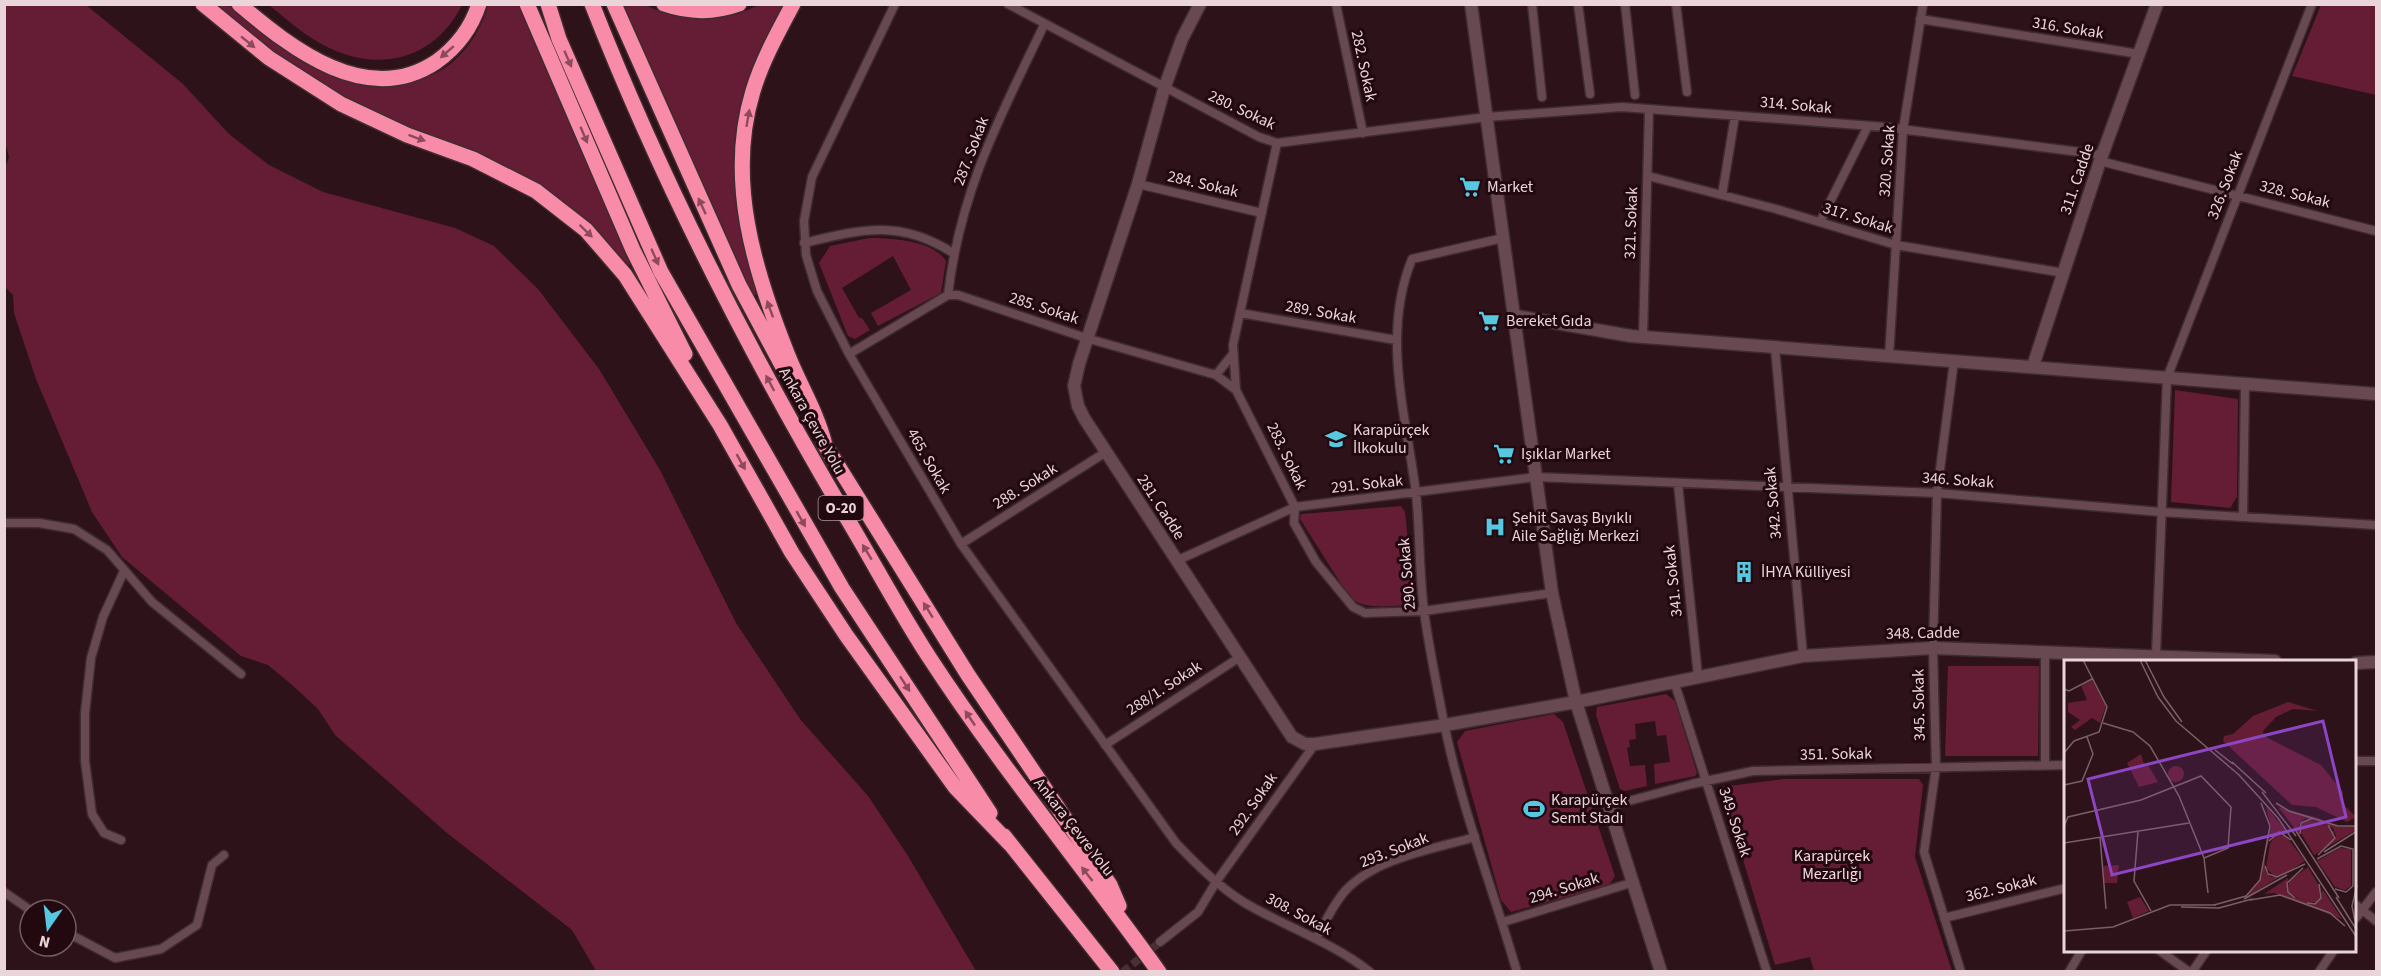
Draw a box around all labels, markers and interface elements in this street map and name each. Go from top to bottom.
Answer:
street label: 316. Sokak [2031,12,2105,45]
street label: 282. Sokak [1346,28,1382,104]
one-way arrow [241,35,256,47]
one-way arrow [440,45,455,59]
one-way arrow [563,51,573,69]
street label: 280. Sokak [1205,85,1279,135]
street label: 314. Sokak [1759,91,1833,119]
one-way arrow [743,108,752,127]
street label: 287. Sokak [948,113,994,189]
street label: 320. Sokak [1874,124,1900,198]
one-way arrow [579,127,589,145]
one-way arrow [408,134,426,144]
street label: 311. Cadde [2055,140,2099,218]
street label: 326. Sokak [2202,147,2248,223]
street label: 284. Sokak [1165,165,1241,203]
supermarket icon: Market [1458,175,1482,199]
street label: 328. Sokak [2257,175,2333,213]
place label: Market [1487,176,1534,198]
street label: 321. Sokak [1619,187,1643,259]
street label: 317. Sokak [1820,197,1896,239]
one-way arrow [698,198,707,215]
one-way arrow [579,224,593,238]
one-way arrow [650,249,659,266]
street label: 285. Sokak [1006,286,1082,330]
street label: 289. Sokak [1284,295,1358,329]
one-way arrow [764,300,774,318]
supermarket icon: Bereket Gıda [1477,309,1501,333]
place label: Bereket Gıda [1506,310,1591,332]
street label: Ankara Çevre Yolu [773,364,851,478]
one-way arrow [765,375,775,392]
street label: 283. Sokak [1261,419,1313,493]
place label: Karapürçek İlkokulu [1353,419,1429,459]
street label: 465. Sokak [901,424,957,498]
school or university icon: Karapürçek İlkokulu [1324,427,1348,451]
supermarket icon: Işıklar Market [1492,442,1516,466]
place label: Işıklar Market [1521,443,1611,465]
one-way arrow [736,454,746,471]
street label: 288. Sokak [989,458,1061,514]
street label: 342. Sokak [1759,466,1787,540]
street label: 346. Sokak [1921,467,1995,493]
street label: 291. Sokak [1330,469,1404,499]
street label: 281. Cadde [1132,470,1190,544]
road number: O-20 [818,496,864,520]
place label: Şehit Savaş Bıyıklı Aile Sağlığı Merkezi [1512,507,1639,547]
one-way arrow [796,511,807,527]
hospital icon: Şehit Savaş Bıyıklı Aile Sağlığı Merkezi [1483,515,1507,539]
street label: 290. Sokak [1393,537,1421,611]
one-way arrow [861,544,872,560]
street label: 341. Sokak [1658,544,1688,618]
building icon: İHYA Külliyesi [1732,560,1756,584]
place label: İHYA Külliyesi [1761,561,1851,583]
one-way arrow [923,602,934,619]
street label: 348. Cadde [1886,621,1960,645]
street label: 288/1. Sokak [1122,655,1206,721]
inset map [2064,660,2357,952]
street label: 345. Sokak [1907,669,1931,741]
one-way arrow [899,676,910,692]
one-way arrow [965,710,976,726]
street label: 351. Sokak [1800,742,1872,766]
street label: 292. Sokak [1223,768,1283,840]
street label: Ankara Çevre Yolu [1029,773,1119,881]
street label: 349. Sokak [1713,784,1757,860]
place label: Karapürçek Semt Stadı [1551,789,1627,829]
sports icon: Karapürçek Semt Stadı [1522,797,1546,821]
street label: 293. Sokak [1356,827,1432,873]
park label: Karapürçek Mezarlığı [1794,845,1870,885]
one-way arrow [1081,866,1093,882]
street label: 294. Sokak [1526,867,1602,909]
street label: 362. Sokak [1963,869,2039,907]
street label: 308. Sokak [1262,887,1336,941]
north arrow [18,898,78,958]
text: N [37,930,52,954]

